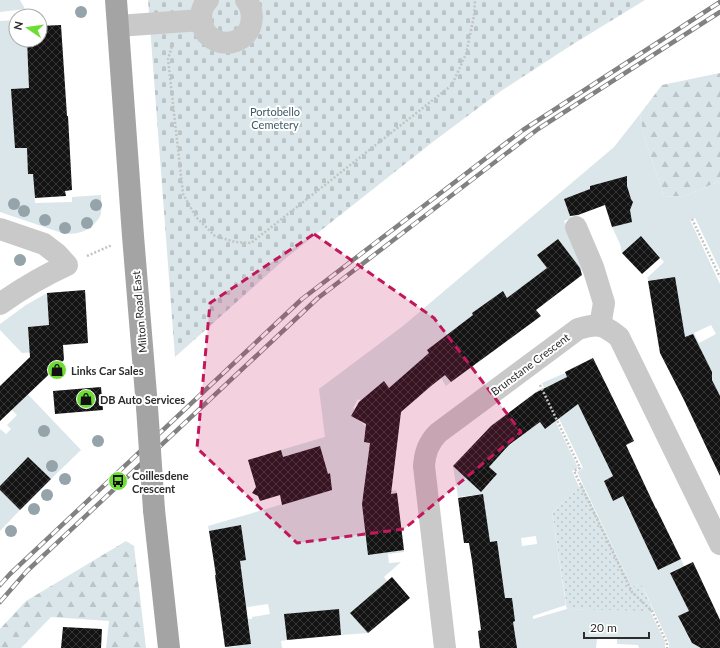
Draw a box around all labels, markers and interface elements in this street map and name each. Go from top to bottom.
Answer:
north arrow [8,8,48,48]
text: N [10,20,25,31]
park label: Portobello Cemetery [250,105,300,131]
street label: Milton Road East [129,270,149,353]
street label: Brunstane Crescent [488,330,572,398]
shop icon: Links Car Sales [46,359,68,381]
place label: Links Car Sales [71,364,144,377]
shop icon: DB Auto Services [75,388,97,410]
place label: DB Auto Services [100,393,185,406]
place label: Coillesdene Crescent [132,469,189,495]
bus stop icon: Coillesdene Crescent [107,470,129,492]
scale bar [584,614,649,640]
text: 20 m [590,620,617,635]

